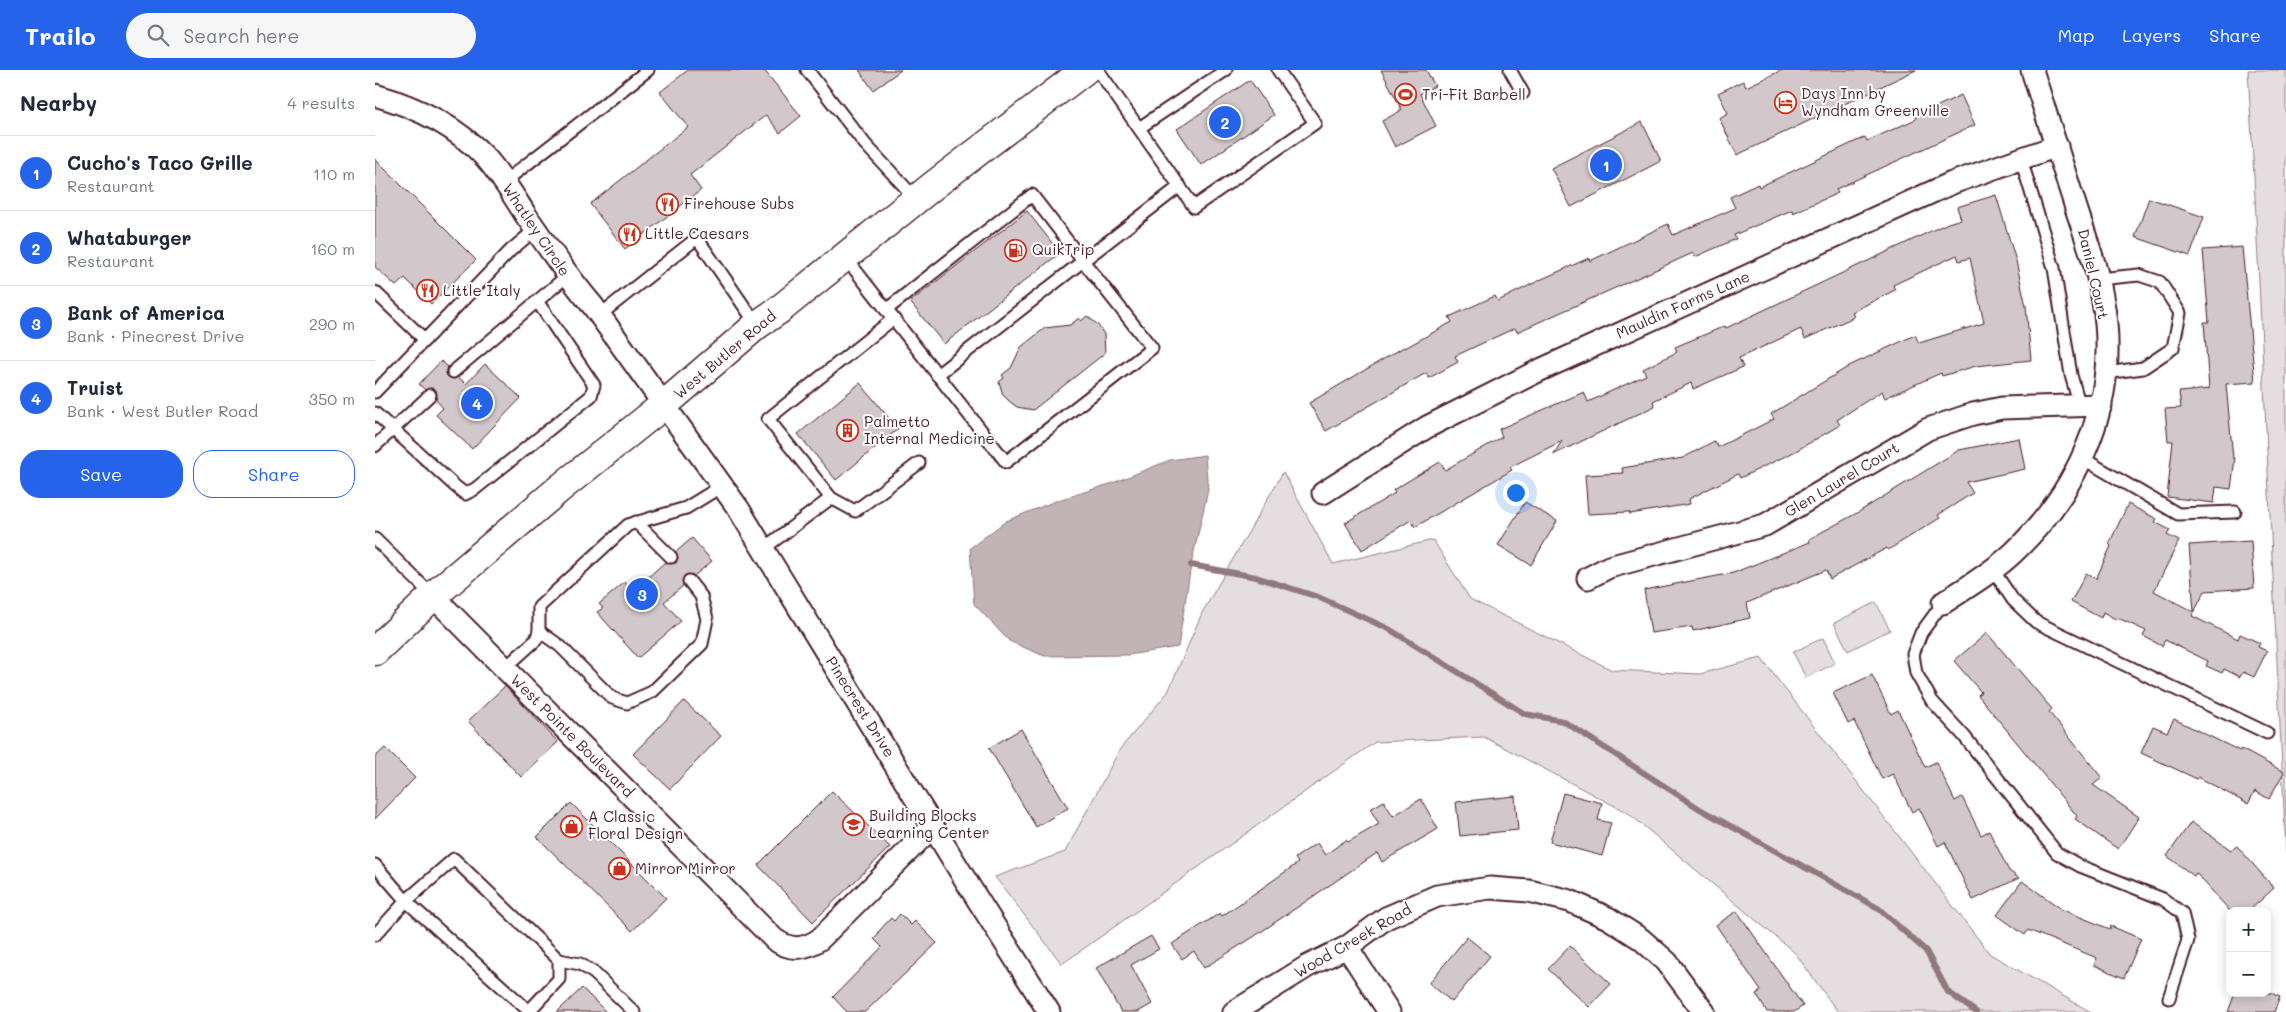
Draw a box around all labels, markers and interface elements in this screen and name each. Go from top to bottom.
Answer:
search box [126,13,476,58]
text: Trailo [25,20,96,51]
icon: search [144,21,172,49]
text: Search here [184,23,299,48]
text: Map [2058,23,2094,47]
text: Layers [2122,23,2181,47]
text: Share [2209,23,2261,47]
sports icon: Tri-Fit Barbell [1394,83,1418,107]
place label: Days Inn by Wyndham Greenville [1801,83,1949,120]
place label: Tri-Fit Barbell [1422,84,1526,104]
text: Nearby [20,89,97,116]
hotel icon: Days Inn by Wyndham Greenville [1773,91,1797,115]
text: 4 results [287,92,355,113]
pin: 2 [1209,103,1241,141]
pin: 1 [1590,146,1622,184]
text: Cucho's Taco Grille [67,150,253,175]
text: 1 [32,163,40,184]
text: 110 m [313,163,355,184]
text: Restaurant [67,175,155,196]
street label: Whatley Circle [498,179,575,280]
restaurant icon: Firehouse Subs [656,192,680,216]
place label: Firehouse Subs [684,193,794,213]
restaurant icon: Little Caesars [617,222,641,246]
place label: Little Caesars [645,223,749,243]
text: Whataburger [67,225,191,250]
street label: Daniel Court [2074,227,2114,321]
text: 2 [32,238,40,259]
text: 160 m [310,238,355,259]
fuel station icon: QuikTrip [1004,238,1028,262]
place label: QuikTrip [1032,239,1094,259]
text: Restaurant [67,250,155,271]
street label: Mauldin Farms Lane [1612,266,1753,343]
restaurant icon: Little Italy [415,279,439,303]
place label: Little Italy [443,280,521,300]
text: Bank of America [67,300,225,325]
street label: West Butler Road [669,305,780,403]
text: 3 [31,313,41,334]
text: 290 m [309,313,355,334]
text: Bank · Pinecrest Drive [67,325,245,346]
text: Truist [67,375,123,400]
pin: 4 [461,384,493,422]
text: 4 [31,388,41,409]
text: 350 m [309,388,355,409]
text: Bank · West Butler Road [67,400,258,421]
place label: Palmetto Internal Medicine [864,411,995,448]
building icon: Palmetto Internal Medicine [836,419,860,443]
street label: Glen Laurel Court [1781,437,1902,521]
button: Save [20,450,183,498]
button: Share [193,450,355,498]
your location [1503,480,1529,506]
pin: 3 [626,575,658,613]
street label: Pinecrest Drive [822,652,900,761]
street label: West Pointe Boulevard [507,669,639,801]
place label: Building Blocks Learning Center [869,805,989,842]
place label: A Classic Floral Design [588,806,683,843]
school or university icon: Building Blocks Learning Center [841,813,865,837]
shop icon: A Classic Floral Design [560,814,584,838]
shop icon: Mirror Mirror [607,857,631,881]
place label: Mirror Mirror [635,858,736,878]
street label: Wood Creek Road [1290,898,1415,982]
map controls [2226,907,2271,997]
button: + [2226,907,2271,952]
button: − [2226,952,2271,997]

